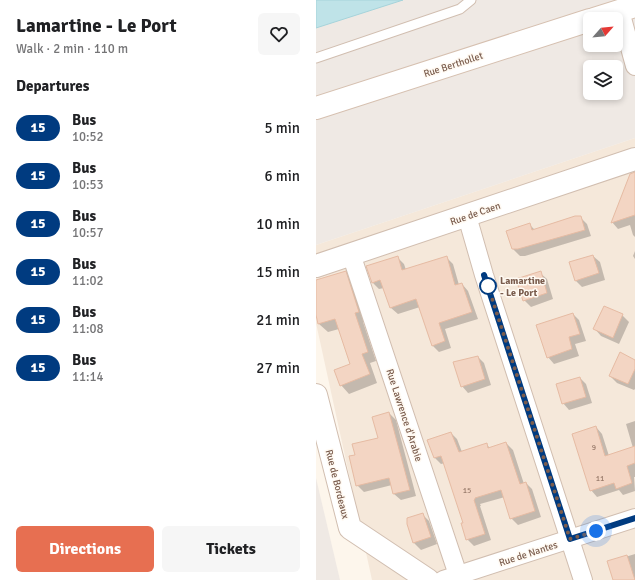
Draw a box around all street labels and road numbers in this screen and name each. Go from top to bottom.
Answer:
street label: Rue Berthollet [422,50,485,80]
street label: Rue de Caen [449,200,502,228]
street label: Rue Lawrence d'Arabie [383,367,425,463]
street label: Rue de Bordeaux [323,448,352,521]
street label: Rue de Nantes [497,539,560,569]

